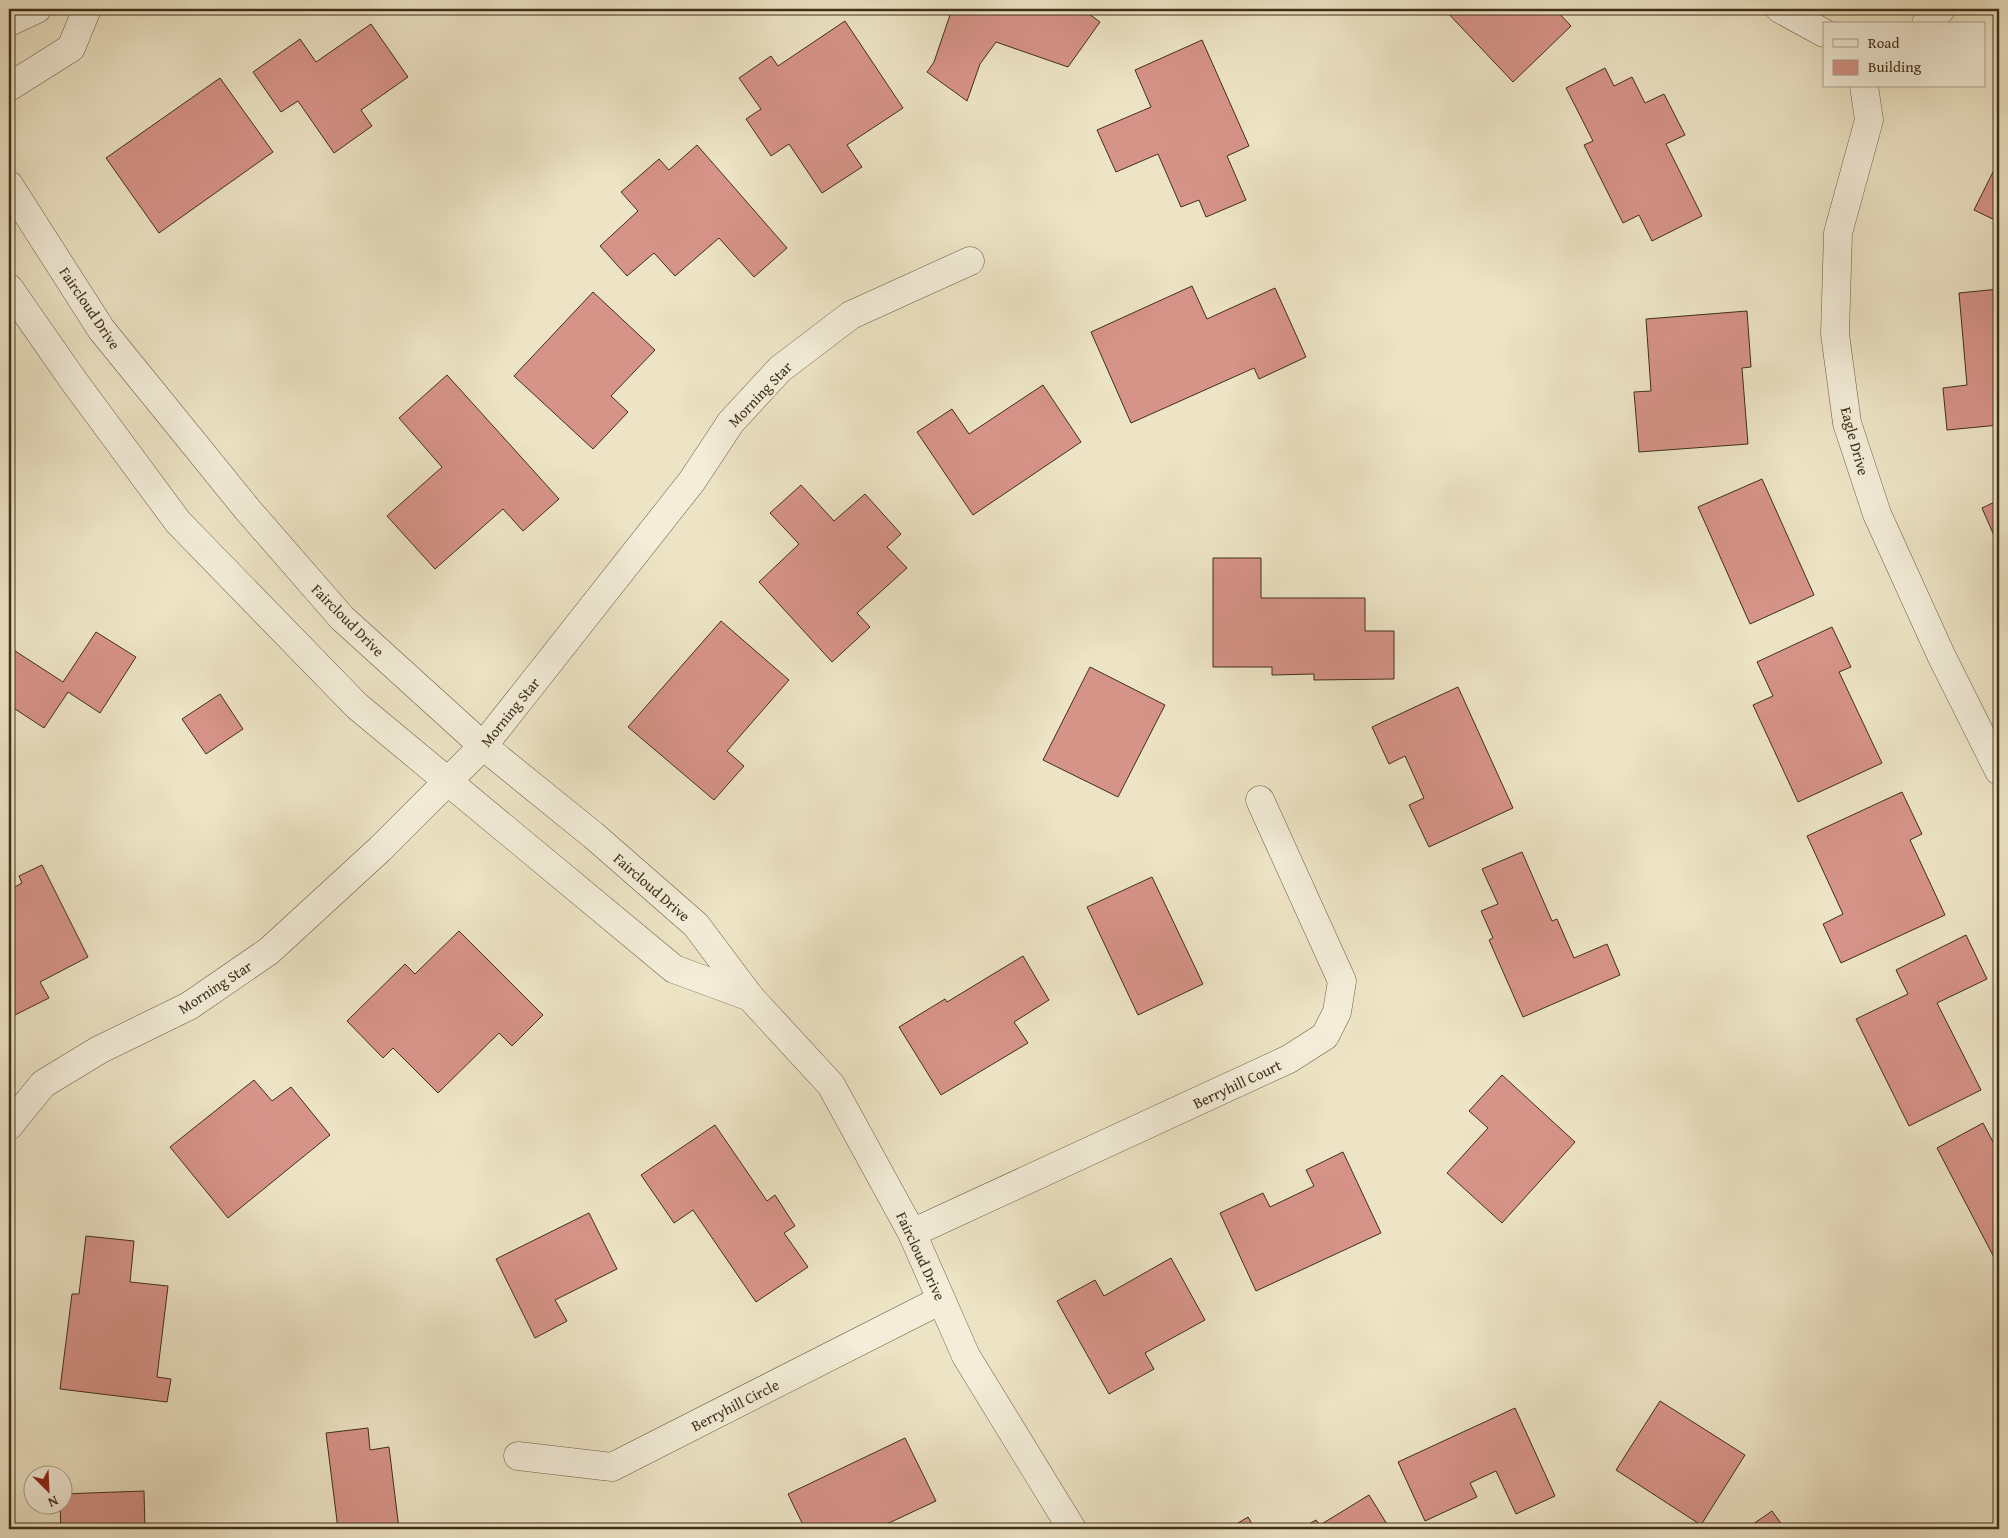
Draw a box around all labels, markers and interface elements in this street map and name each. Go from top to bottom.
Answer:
legend [1823,22,1986,88]
text: Road [1868,32,1899,53]
text: Building [1868,56,1922,77]
street label: Faircloud Drive [55,263,125,353]
street label: Morning Star [723,357,797,431]
street label: Eagle Drive [1836,404,1874,478]
street label: Faircloud Drive [307,579,389,661]
street label: Morning Star [475,673,545,751]
street label: Faircloud Drive [609,848,695,926]
street label: Morning Star [174,955,256,1019]
street label: Berryhill Court [1189,1054,1285,1114]
street label: Faircloud Drive [891,1208,951,1304]
street label: Berryhill Circle [688,1374,782,1436]
north arrow [22,1466,72,1516]
text: N [44,1491,62,1513]

